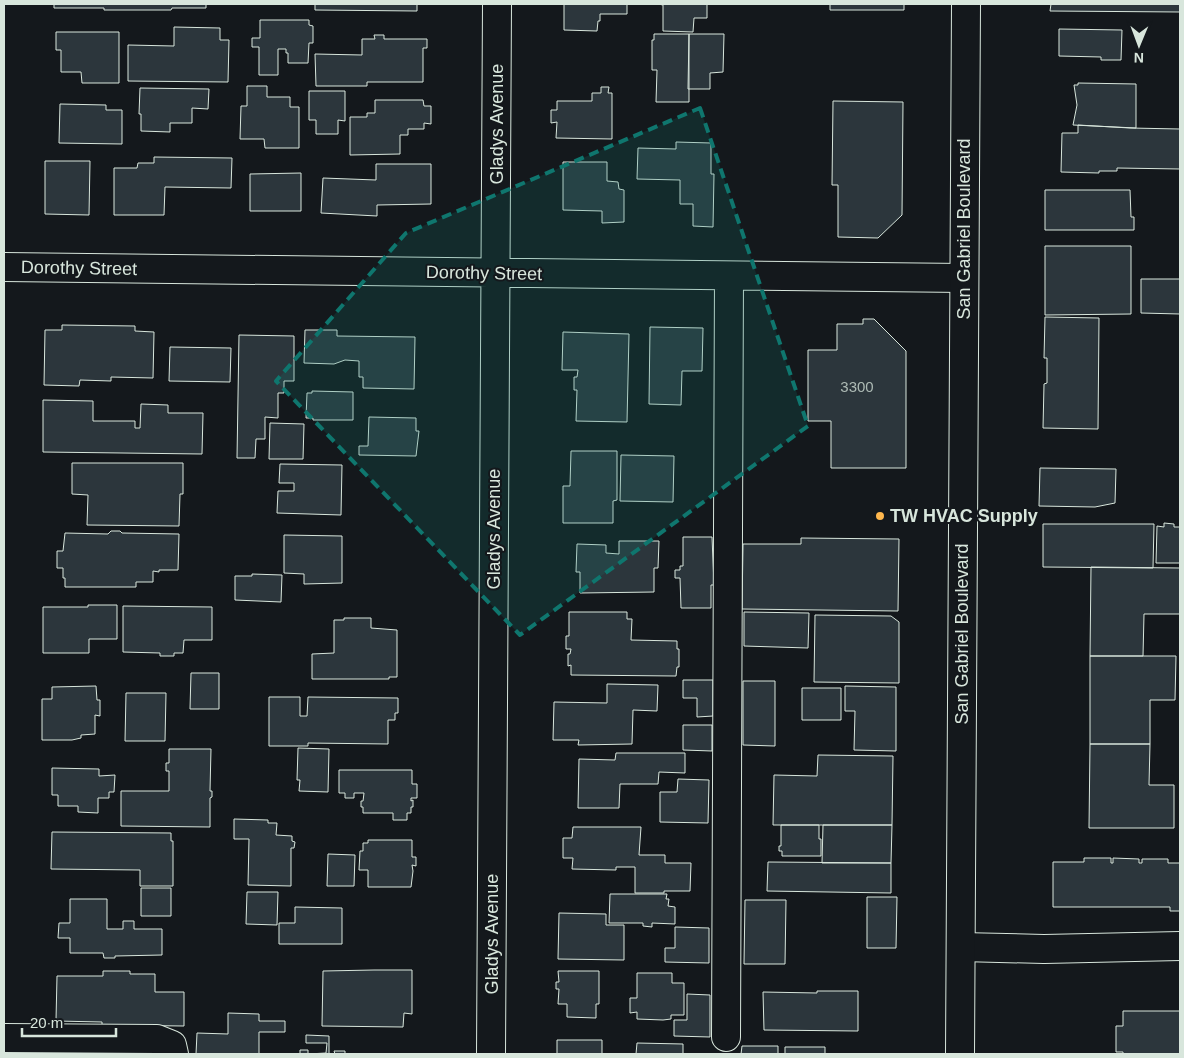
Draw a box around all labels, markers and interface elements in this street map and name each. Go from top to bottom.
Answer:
north arrow [1114,20,1164,70]
text: N [1134,50,1144,66]
street label: Gladys Avenue [487,64,507,184]
street label: San Gabriel Boulevard [954,138,974,320]
street label: Dorothy Street [21,257,137,279]
street label: Dorothy Street [426,262,542,284]
house number: 3300 [840,378,874,395]
street label: Gladys Avenue [484,469,504,589]
place label: TW HVAC Supply [890,506,1038,526]
marker: TW HVAC Supply [874,510,886,522]
street label: San Gabriel Boulevard [952,543,972,725]
street label: Gladys Avenue [482,874,502,994]
scale bar [22,1006,116,1038]
text: 20 m [30,1014,63,1031]

